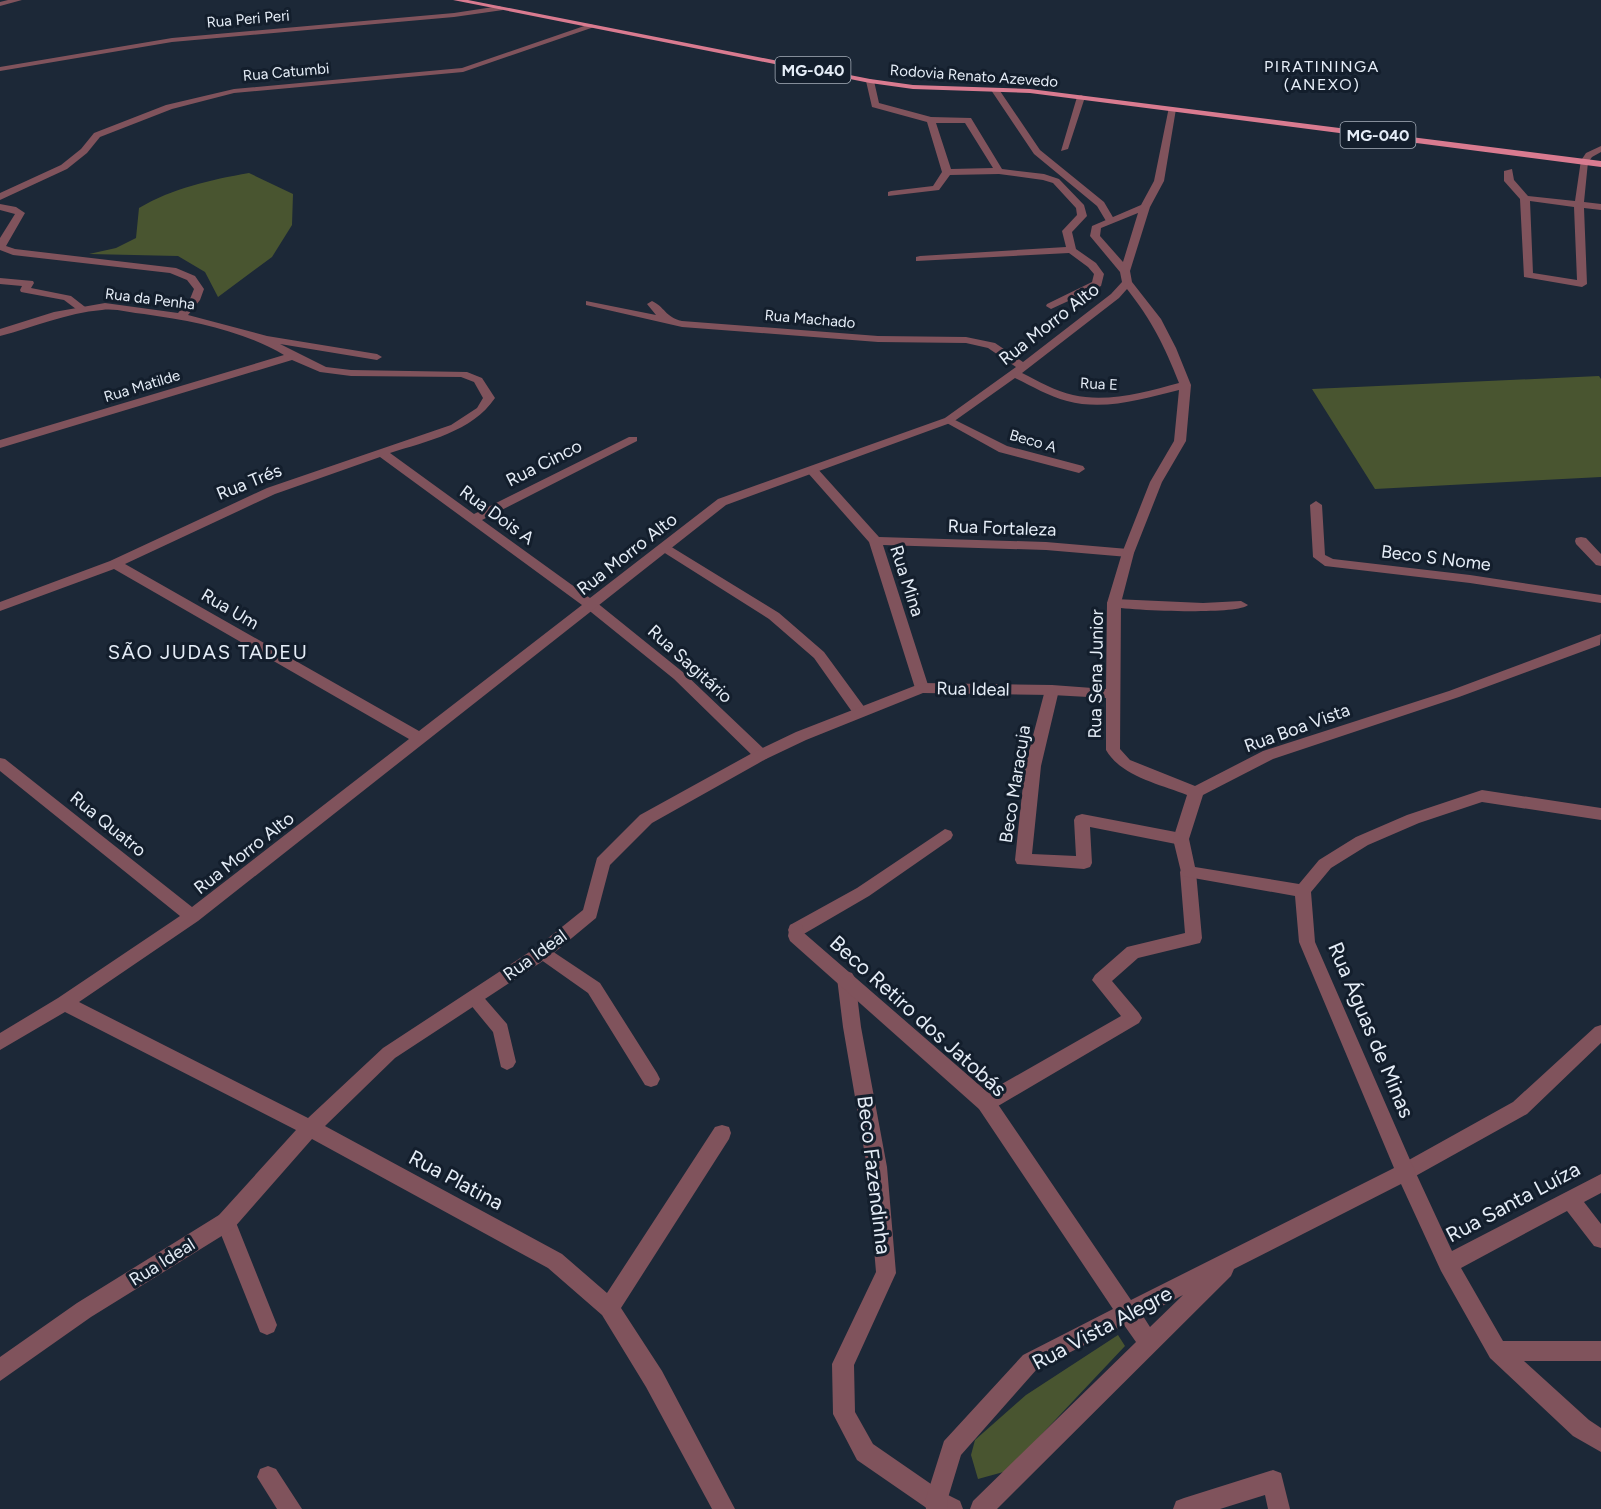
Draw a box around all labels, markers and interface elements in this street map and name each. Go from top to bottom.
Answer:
street label: Rua Peri Peri [206,6,290,32]
road number: MG-040 [776,57,850,83]
district label: PIRATININGA (ANEXO) [1264,57,1380,94]
street label: Rua Catumbi [242,59,330,85]
street label: Rodovia Renato Azevedo [889,61,1059,91]
road number: MG-040 [1340,122,1416,148]
street label: Rua Morro Alto [995,278,1103,370]
street label: Rua da Penha [104,285,196,313]
street label: Rua Machado [764,306,856,332]
street label: Rua Matilde [102,366,182,406]
street label: Rua E [1080,374,1118,394]
street label: Beco A [1007,426,1059,456]
street label: Rua Cinco [502,435,586,491]
street label: Rua Trés [213,459,285,505]
street label: Rua Dois A [455,481,539,549]
street label: Rua Morro Alto [573,508,681,600]
street label: Rua Fortaleza [947,515,1057,541]
street label: Beco S Nome [1380,540,1492,576]
street label: Rua Mina [885,543,929,619]
street label: Rua Um [197,584,263,634]
street label: Rua Sena Junior [1084,609,1108,739]
street label: Rua Sagitário [643,620,737,708]
district label: SÃO JUDAS TADEU [108,640,308,664]
street label: Rua Ideal [936,677,1010,701]
street label: Rua Boa Vista [1241,699,1353,757]
street label: Beco Maracuja [995,724,1035,844]
street label: Rua Quatro [66,787,150,861]
street label: Rua Morro Alto [190,807,298,899]
street label: Rua Ideal [499,925,571,985]
street label: Beco Retiro dos Jatobás [825,930,1012,1101]
street label: Rua Águas de Minas [1323,938,1420,1121]
street label: Beco Fazendinha [852,1094,897,1256]
street label: Rua Platina [405,1144,508,1215]
street label: Rua Santa Luíza [1441,1156,1584,1247]
street label: Rua Ideal [125,1233,199,1291]
street label: Rua Vista Alegre [1027,1280,1176,1375]

